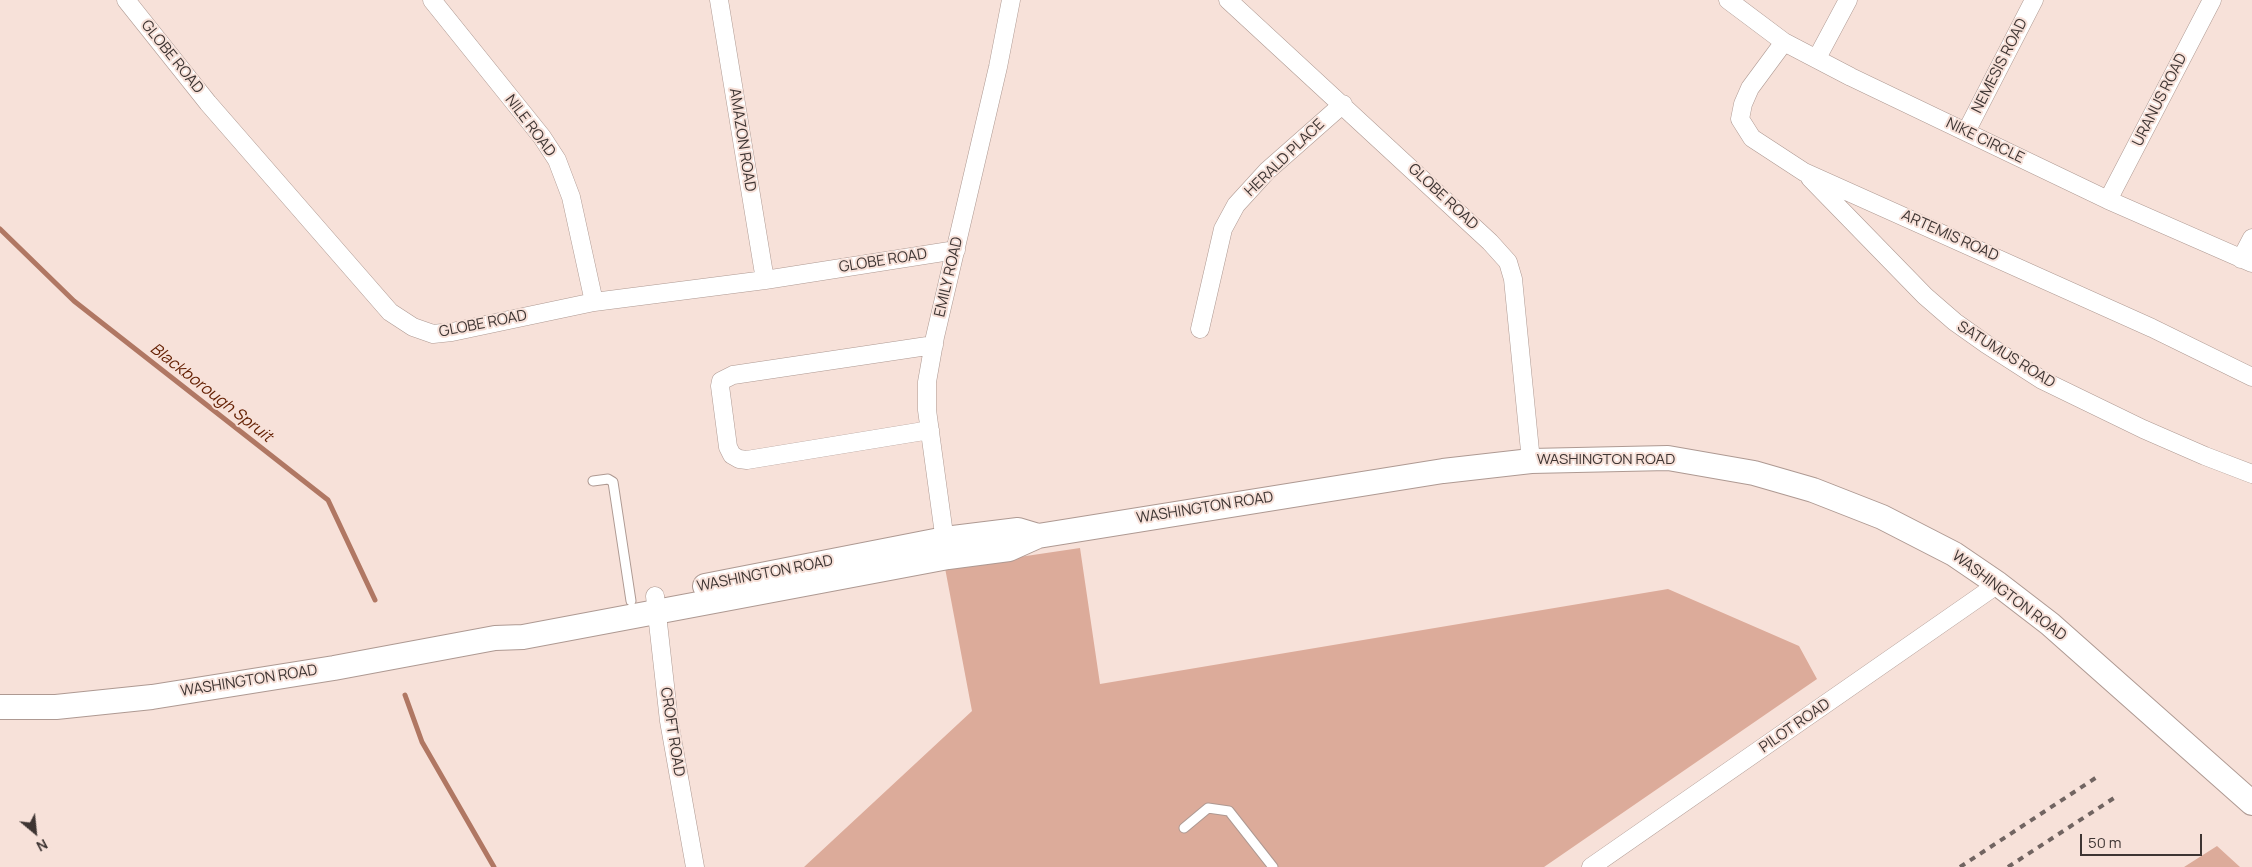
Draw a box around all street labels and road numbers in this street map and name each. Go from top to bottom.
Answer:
street label: NEMESIS ROAD [1968,16,2032,116]
street label: GLOBE ROAD [137,17,207,97]
street label: URANUS ROAD [2129,51,2191,149]
street label: AMAZON ROAD [725,87,759,193]
street label: NILE ROAD [501,92,559,160]
street label: NIKE CIRCLE [1943,114,2027,168]
street label: HERALD PLACE [1241,116,1329,200]
street label: GLOBE ROAD [1404,160,1482,234]
street label: ARTEMIS ROAD [1899,207,2001,265]
street label: EMILY ROAD [931,235,967,319]
street label: GLOBE ROAD [838,245,928,277]
street label: GLOBE ROAD [438,307,528,341]
street label: SATUMUS ROAD [1954,318,2058,392]
street label: WASHINGTON ROAD [1537,451,1675,469]
street label: WASHINGTON ROAD [1135,488,1275,528]
street label: WASHINGTON ROAD [1948,547,2070,645]
street label: WASHINGTON ROAD [695,552,835,596]
street label: WASHINGTON ROAD [179,661,319,701]
street label: CROFT ROAD [656,686,688,778]
street label: PILOT ROAD [1756,695,1834,757]

